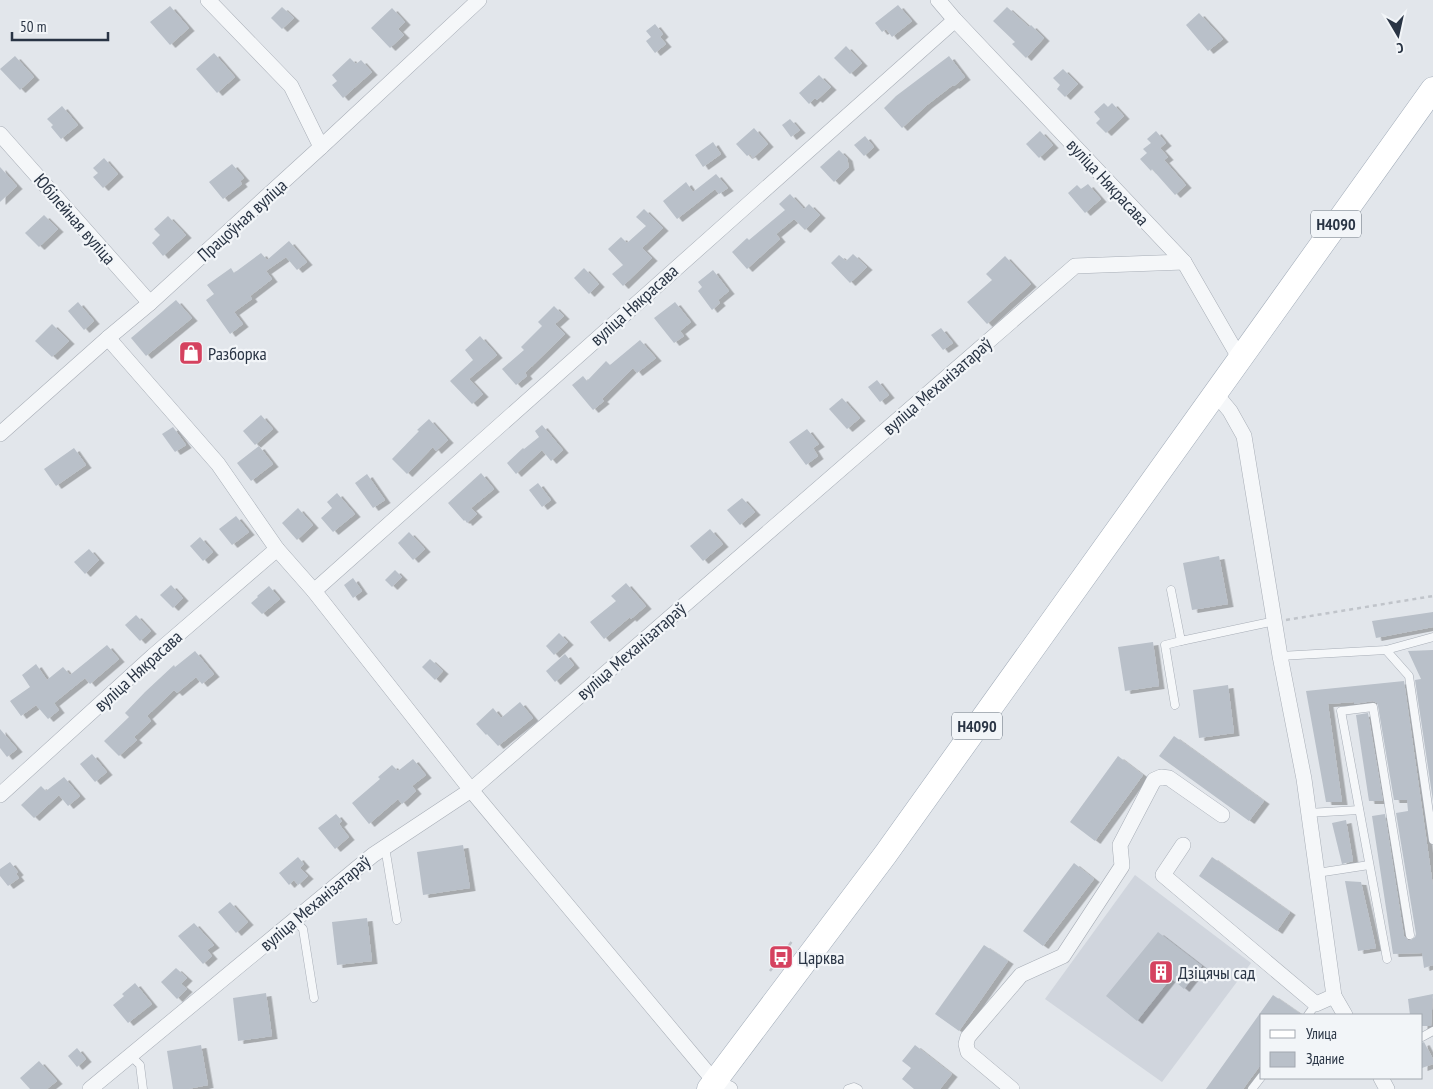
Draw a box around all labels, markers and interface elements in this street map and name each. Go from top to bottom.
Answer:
scale bar [12,10,109,42]
north arrow [1373,10,1423,60]
text: 50 m [20,17,46,36]
text: С [1395,38,1405,57]
street label: вуліца Някрасава [1062,134,1154,230]
street label: Юбілейная вуліца [29,169,121,269]
street label: Працоўная вуліца [192,174,292,266]
road number: Н4090 [1311,210,1361,238]
street label: вуліца Някрасава [585,259,683,351]
street label: вуліца Механізатараў [878,332,996,440]
shop icon: Разборка [178,340,204,366]
place label: Разборка [208,342,267,365]
street label: вуліца Механізатараў [572,597,690,705]
street label: вуліца Някрасава [89,625,187,717]
road number: Н4090 [952,712,1002,739]
street label: вуліца Механізатараў [255,850,375,956]
bus stop icon: Царква [768,944,794,970]
place label: Царква [798,946,844,969]
building icon: Дзіцячы сад [1148,959,1174,985]
place label: Дзіцячы сад [1178,961,1255,984]
legend [1260,1014,1423,1079]
text: Улица [1306,1024,1337,1043]
text: Здание [1306,1049,1344,1068]

